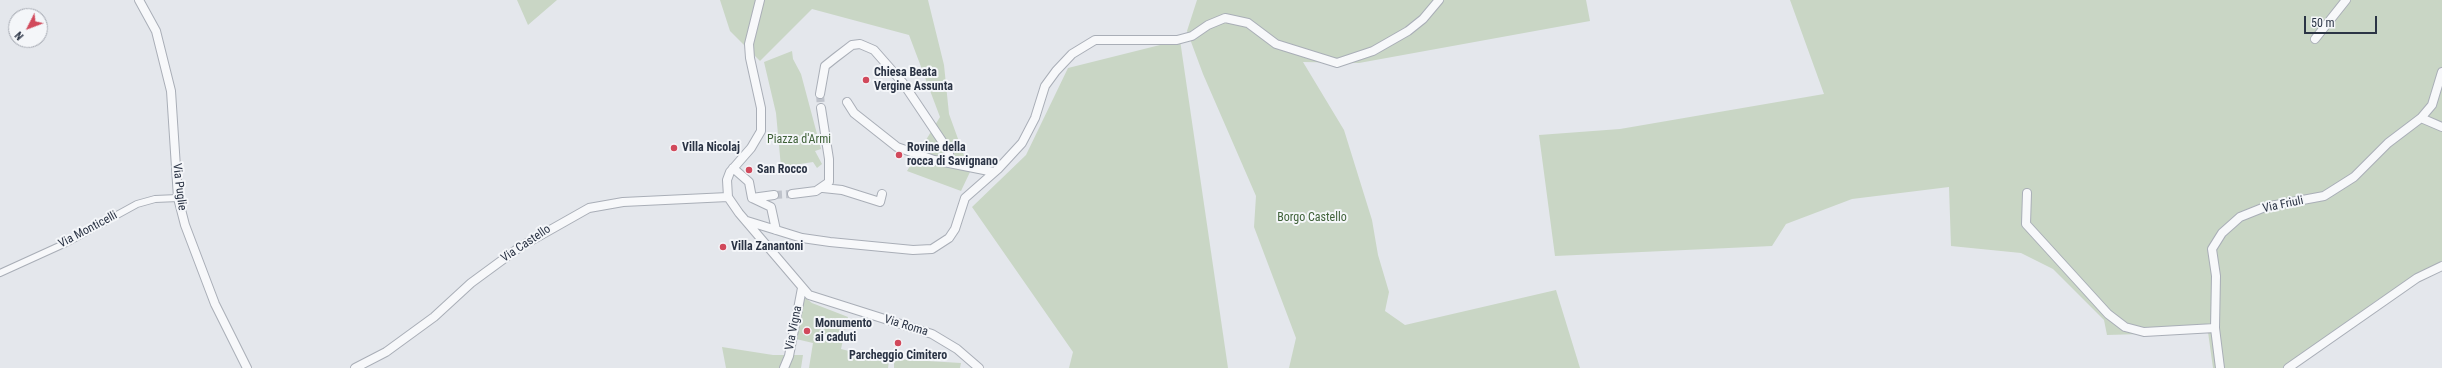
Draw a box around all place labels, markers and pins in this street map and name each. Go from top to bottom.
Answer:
place label: Chiesa Beata Vergine Assunta [874,66,953,94]
marker: Chiesa Beata Vergine Assunta [861,75,871,85]
place label: Villa Nicolaj [682,141,740,155]
place label: Rovine della rocca di Savignano [907,141,998,169]
marker: Villa Nicolaj [669,143,679,153]
marker: Rovine della rocca di Savignano [894,150,904,160]
place label: San Rocco [757,163,807,177]
marker: San Rocco [744,165,754,175]
place label: Villa Zanantoni [731,240,803,254]
marker: Villa Zanantoni [718,242,728,252]
place label: Monumento ai caduti [815,317,872,345]
marker: Monumento ai caduti [802,326,812,336]
marker: Parcheggio Cimitero [893,338,903,348]
place label: Parcheggio Cimitero [849,349,947,363]

